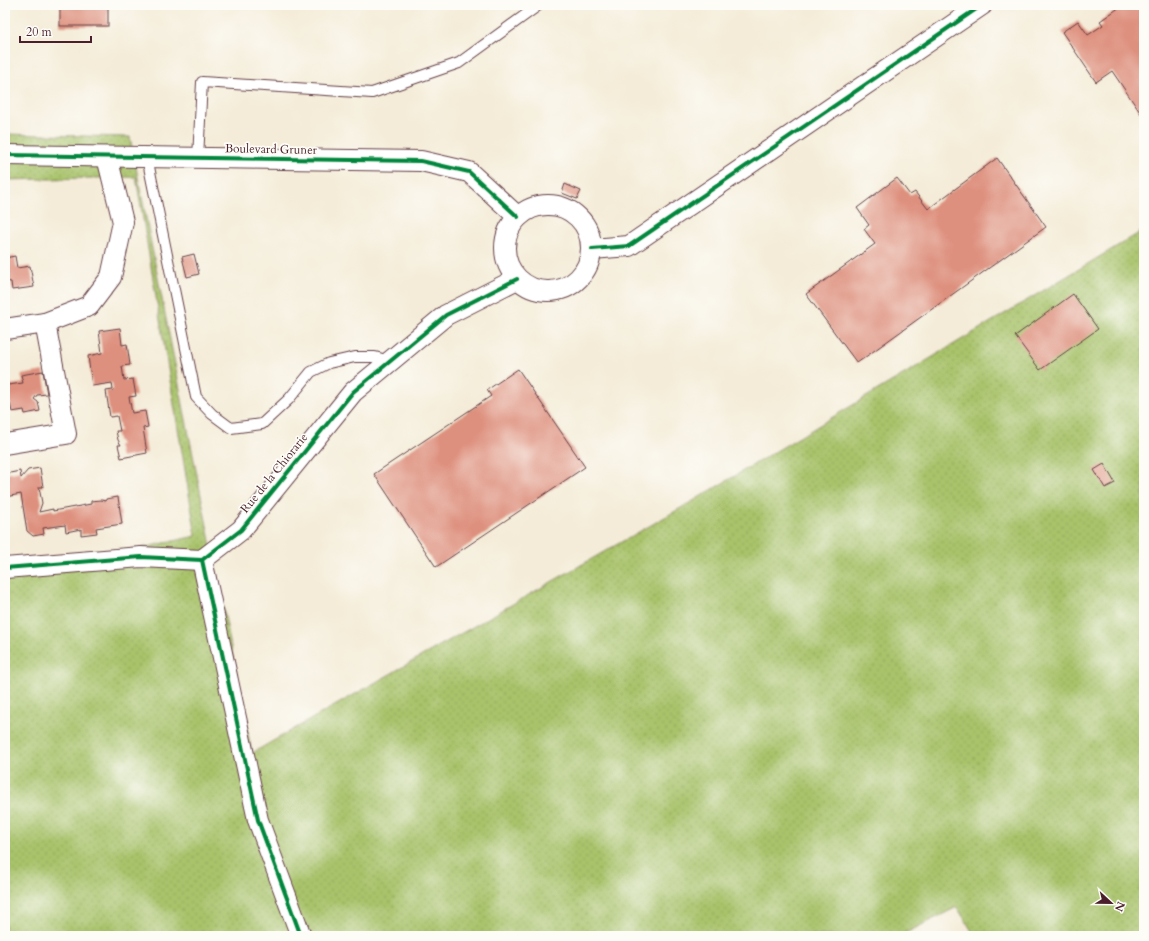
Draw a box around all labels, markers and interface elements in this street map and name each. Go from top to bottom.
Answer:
scale bar [20,18,91,44]
text: 20 m [26,24,53,40]
street label: Boulevard Gruner [225,140,318,158]
street label: Rue de la Chiorarie [237,430,311,516]
north arrow [1091,883,1131,923]
text: N [1111,899,1129,914]

